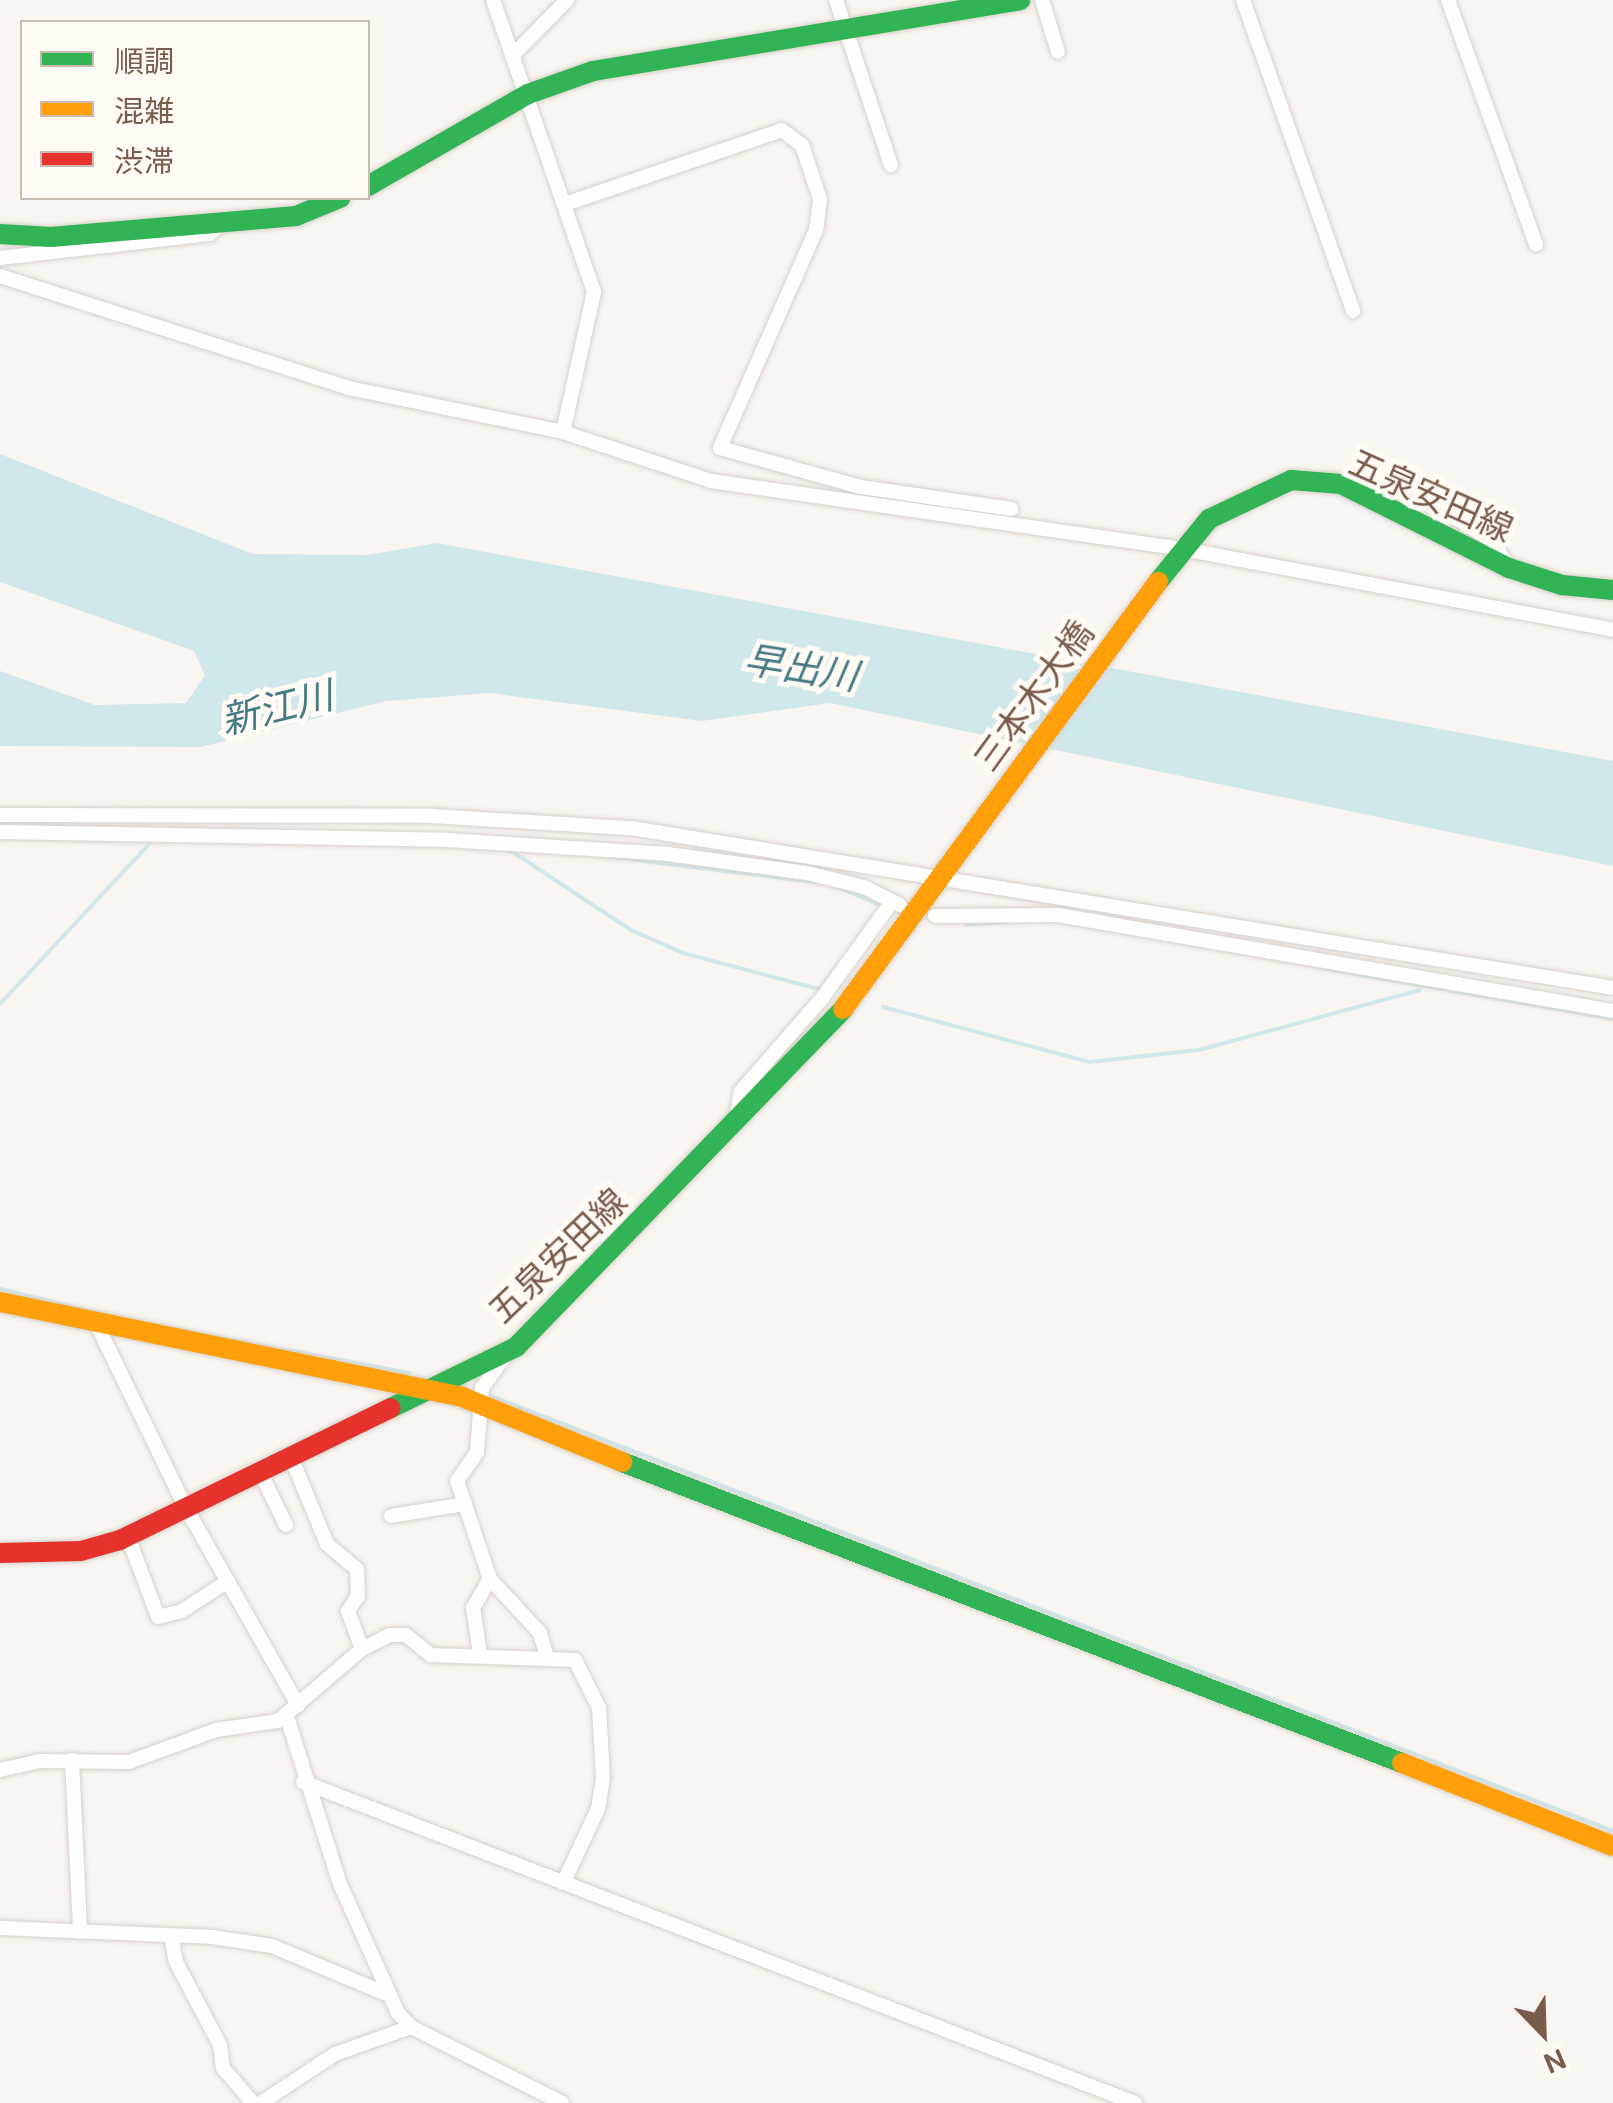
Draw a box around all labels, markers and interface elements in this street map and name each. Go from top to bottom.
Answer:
legend [20,20,370,200]
text: 順調 [114,42,174,81]
text: 混雑 [114,92,174,131]
text: 渋滞 [114,142,174,181]
street label: 五泉安田線 [1343,441,1519,551]
street label: 三本木大橋 [966,613,1102,779]
water label: 早出川 [741,638,861,700]
water label: 新江川 [216,673,338,745]
street label: 五泉安田線 [480,1180,636,1332]
north arrow [1493,1983,1593,2083]
text: N [1538,2040,1572,2082]

